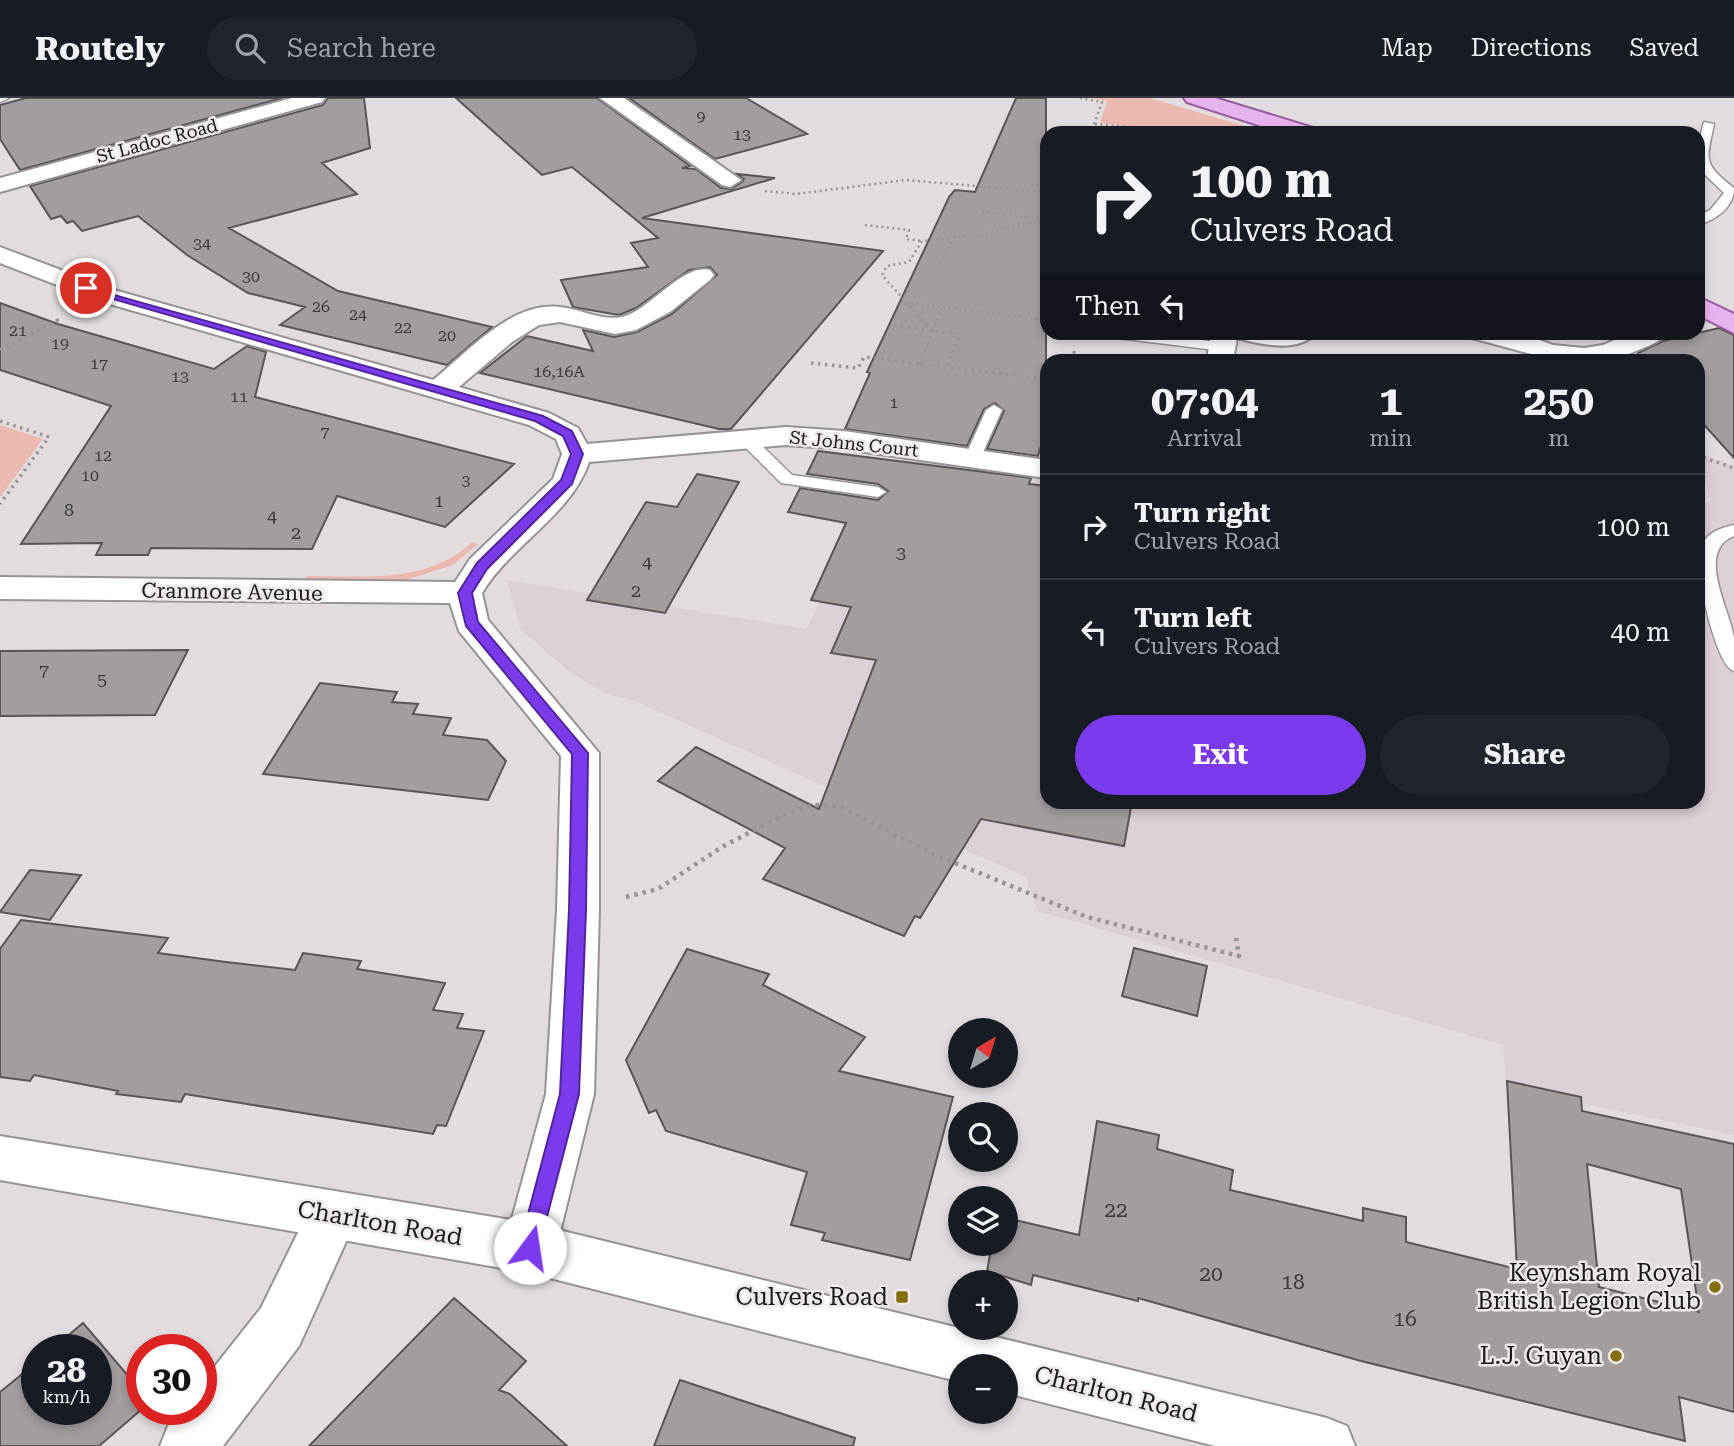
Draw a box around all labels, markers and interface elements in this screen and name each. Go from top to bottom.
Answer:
search box [207,17,697,80]
text: Routely [35,29,165,68]
icon: search [231,29,269,67]
text: Search here [287,33,436,63]
text: Map [1381,34,1433,62]
text: Directions [1471,34,1591,62]
text: Saved [1629,34,1699,62]
house number: 9 [697,107,706,126]
street label: St Ladoc Road [94,114,220,167]
house number: 13 [733,125,751,144]
text: 100 m [1190,152,1332,209]
icon: right [1075,154,1166,245]
text: Culvers Road [1190,211,1394,249]
house number: 34 [193,234,211,253]
pin [56,258,116,318]
house number: 30 [242,267,260,286]
icon: arrive [67,269,105,307]
icon: left [1154,287,1192,325]
text: Then [1075,291,1140,321]
house number: 26 [312,297,330,316]
house number: 24 [349,305,367,324]
house number: 22 [394,318,412,337]
house number: 21 [9,321,27,340]
house number: 20 [438,326,456,345]
house number: 19 [51,334,69,353]
house number: 17 [90,354,108,373]
house number: 16,16A [533,362,586,381]
house number: 13 [171,367,189,386]
text: 07:04 [1151,376,1258,425]
text: 1 [1379,376,1403,425]
text: 250 [1523,376,1594,425]
house number: 11 [230,387,248,406]
house number: 1 [890,393,899,412]
house number: 7 [321,422,330,441]
text: Arrival [1167,425,1242,452]
text: min [1369,425,1412,452]
text: m [1548,425,1569,452]
street label: St Johns Court [789,426,920,461]
house number: 12 [94,446,112,465]
house number: 10 [81,466,99,485]
house number: 3 [462,471,471,490]
house number: 1 [434,490,444,511]
text: Turn right [1134,498,1270,528]
house number: 8 [64,499,74,520]
house number: 4 [267,505,277,526]
icon: right [1075,508,1113,546]
text: 100 m [1596,512,1670,542]
house number: 2 [291,522,301,543]
text: Culvers Road [1134,528,1280,555]
house number: 3 [896,542,906,563]
house number: 4 [642,551,652,572]
street label: Cranmore Avenue [141,578,323,606]
house number: 2 [631,580,641,601]
text: Turn left [1134,603,1252,633]
icon: left [1075,613,1113,651]
text: 40 m [1611,617,1670,647]
text: Culvers Road [1134,633,1280,660]
house number: 7 [39,660,49,681]
house number: 5 [97,669,107,690]
button: Exit [1075,715,1366,795]
button: Share [1380,715,1670,795]
north arrow [948,1018,1018,1088]
map controls [948,1018,1018,1424]
button: search [948,1102,1018,1172]
button: layers [948,1186,1018,1256]
street label: Charlton Road [295,1195,465,1251]
house number: 22 [1104,1198,1128,1222]
position arrow [493,1211,567,1285]
place label: Keynsham Royal British Legion Club [1477,1259,1701,1315]
house number: 20 [1199,1262,1223,1286]
button: + [948,1270,1018,1340]
house number: 18 [1281,1270,1305,1294]
marker: Keynsham Royal British Legion Club [1707,1279,1723,1295]
place label: Culvers Road [735,1283,888,1311]
marker: Culvers Road [894,1289,910,1305]
house number: 16 [1393,1307,1417,1331]
speed limit sign: 30 [126,1334,217,1425]
place label: L.J. Guyan [1480,1342,1602,1370]
marker: L.J. Guyan [1608,1348,1624,1364]
text: 28 [47,1350,86,1391]
button: − [948,1354,1018,1424]
street label: Charlton Road [1032,1360,1200,1428]
text: km/h [42,1386,91,1407]

